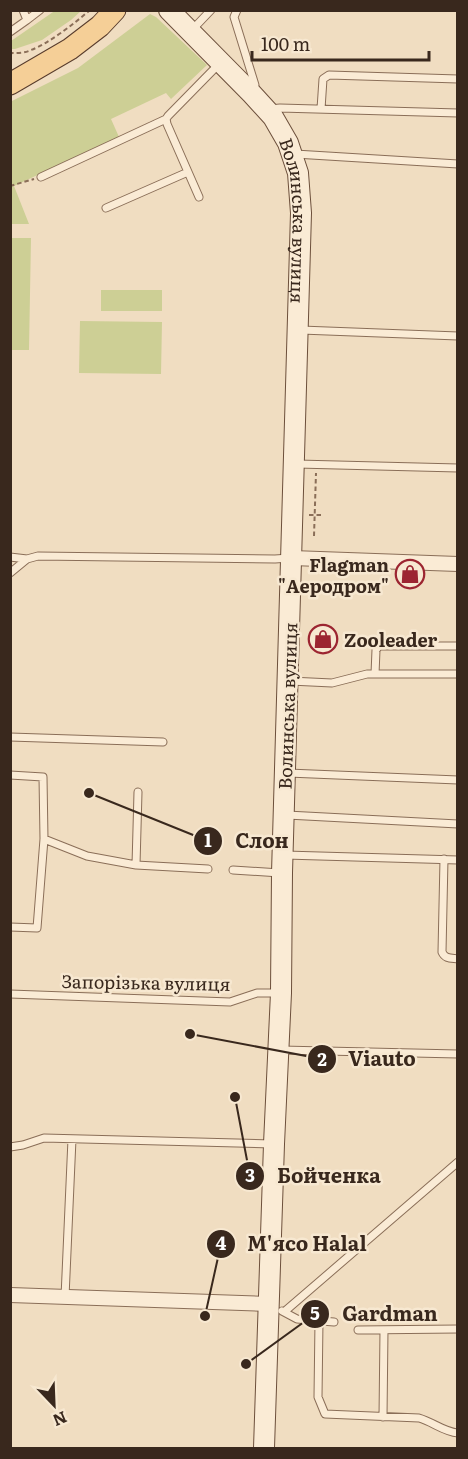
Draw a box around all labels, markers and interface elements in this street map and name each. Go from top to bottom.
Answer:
scale bar [252,24,429,62]
text: 100 m [261,30,310,57]
street label: Волинська вулиця [274,134,314,304]
place label: Flagman "Аеродром" [278,551,389,599]
shop icon: Flagman "Аеродром" [394,558,426,590]
street label: Волинська вулиця [271,622,303,790]
shop icon: Zooleader [307,623,339,655]
place label: Zooleader [344,626,437,653]
callout: Слон [193,822,301,860]
text: Слон [235,824,289,854]
text: 1 [204,826,212,853]
street label: Запорізька вулиця [61,967,231,997]
callout: Viauto [307,1040,428,1078]
text: Viauto [348,1042,416,1072]
text: 2 [317,1045,327,1072]
callout: Бойченка [235,1157,393,1195]
text: Бойченка [277,1159,381,1189]
text: 3 [245,1161,255,1188]
callout: М'ясо Halal [206,1225,379,1263]
text: М'ясо Halal [247,1227,367,1257]
text: 4 [216,1229,227,1256]
callout: Gardman [300,1295,450,1333]
text: Gardman [342,1297,438,1327]
text: 5 [310,1299,320,1326]
north arrow [24,1375,84,1435]
text: N [49,1406,71,1433]

